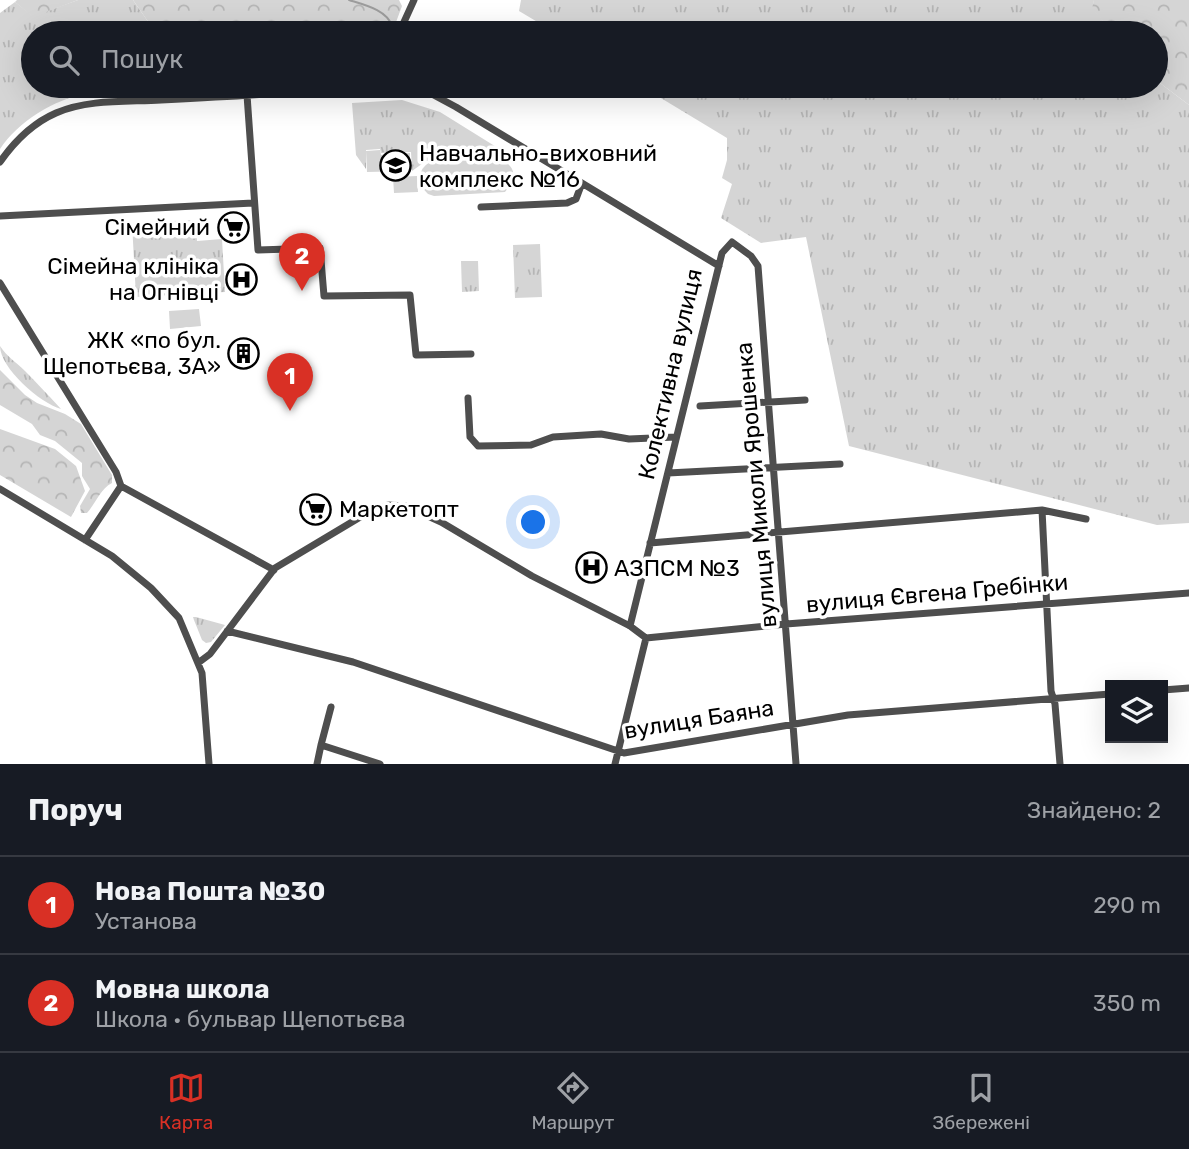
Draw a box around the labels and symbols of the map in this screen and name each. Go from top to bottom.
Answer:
place label: Навчально-виховний комплекс №16 [419,139,657,193]
school or university icon: Навчально-виховний комплекс №16 [379,149,413,183]
supermarket icon: Сімейний [216,210,250,244]
place label: Сімейний [105,213,210,241]
pin: 2 [279,233,325,291]
place label: Сімейна клініка на Огнівці [47,252,219,306]
hospital icon: Сімейна клініка на Огнівці [225,262,259,296]
street label: Колективна вулиця [632,266,708,482]
place label: ЖК «по бул. Щепотьєва, 3А» [43,326,221,380]
building icon: ЖК «по бул. Щепотьєва, 3А» [227,336,261,370]
street label: вулиця Миколи Ярошенка [730,341,782,629]
pin: 1 [267,353,313,411]
supermarket icon: Маркетопт [299,492,333,526]
place label: Маркетопт [339,495,459,523]
your location [516,505,550,539]
hospital icon: АЗПСМ №3 [574,551,608,585]
place label: АЗПСМ №3 [614,554,740,582]
street label: вулиця Євгена Гребінки [805,568,1069,618]
street label: вулиця Баяна [622,693,776,745]

